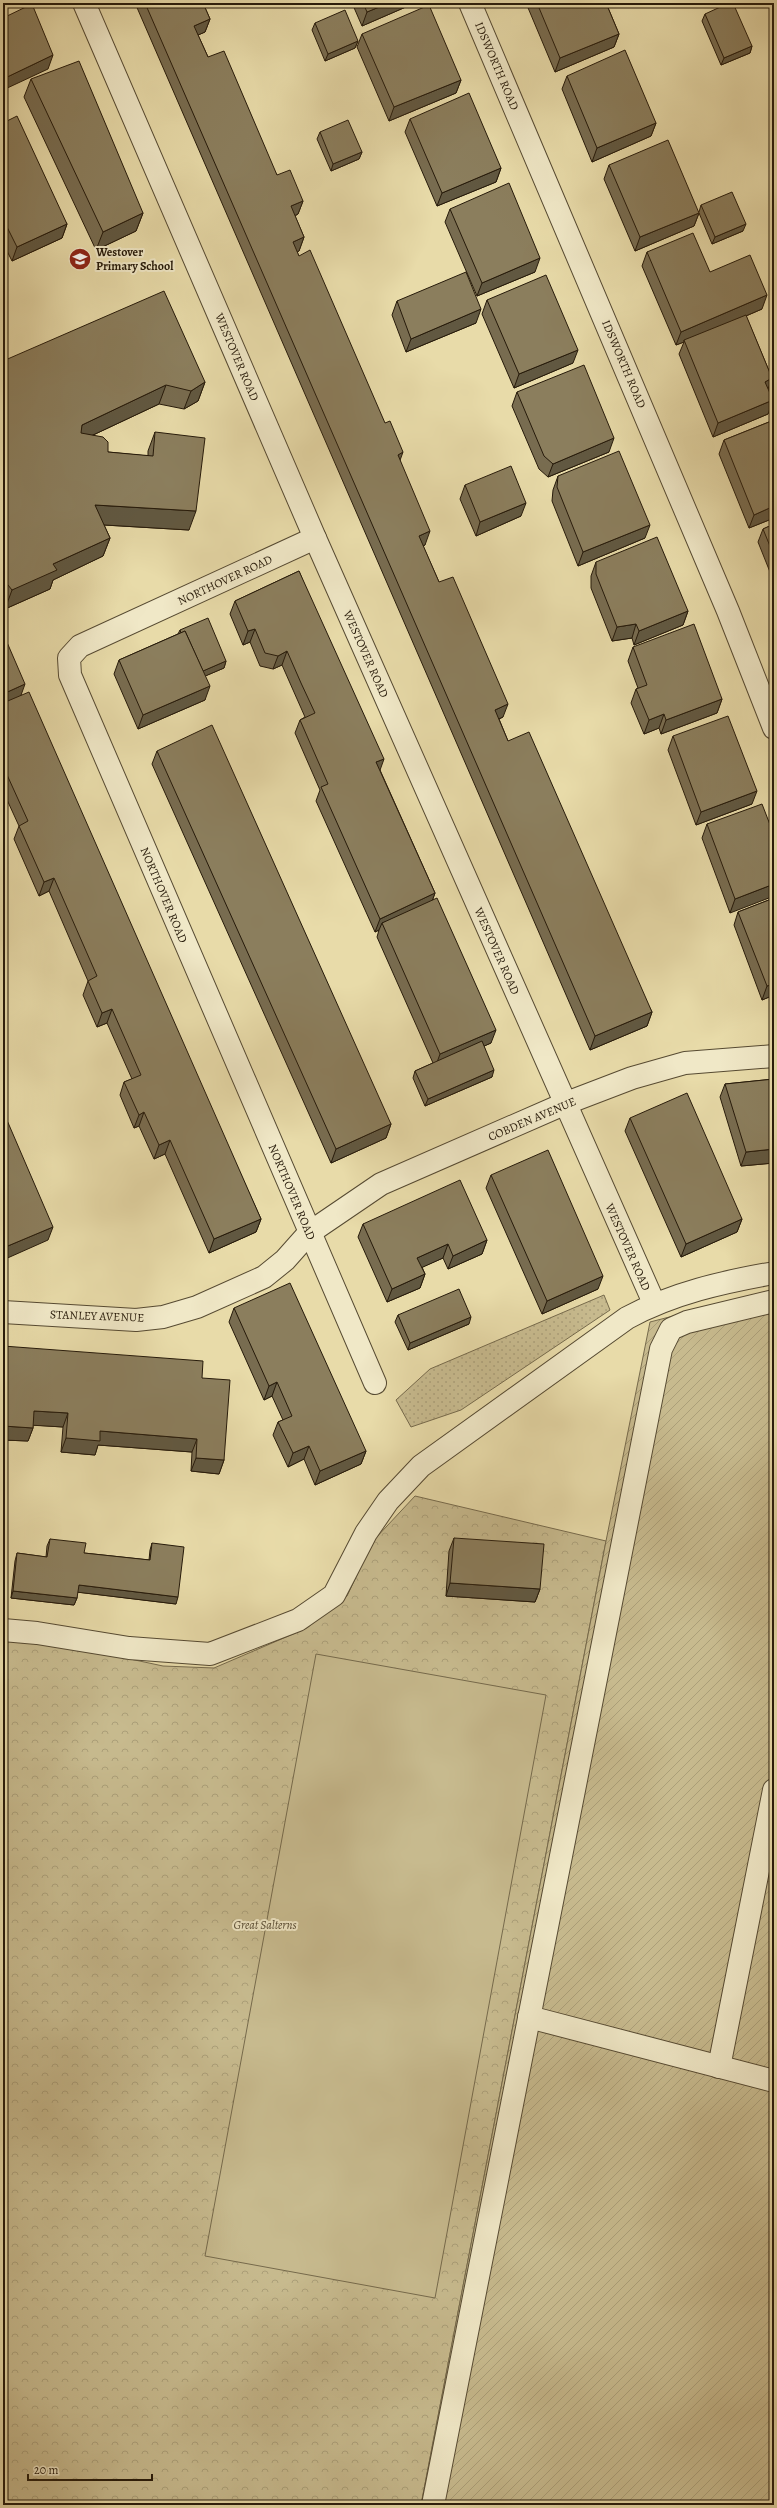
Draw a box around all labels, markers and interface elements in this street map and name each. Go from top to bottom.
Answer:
street label: IDSWORTH ROAD [471,19,523,113]
place label: Westover Primary School [95,244,174,274]
school or university icon: Westover Primary School [67,246,93,272]
street label: WESTOVER ROAD [211,310,263,403]
street label: IDSWORTH ROAD [598,317,650,411]
street label: NORTHOVER ROAD [175,551,275,609]
street label: WESTOVER ROAD [339,607,392,700]
street label: NORTHOVER ROAD [137,845,191,945]
street label: WESTOVER ROAD [470,904,523,997]
street label: COBDEN AVENUE [486,1093,578,1145]
street label: NORTHOVER ROAD [265,1142,319,1242]
street label: WESTOVER ROAD [601,1200,654,1293]
street label: STANLEY AVENUE [50,1306,144,1326]
park label: Great Salterns [234,1917,296,1933]
scale bar [28,2456,152,2482]
text: 20 m [34,2462,58,2478]

